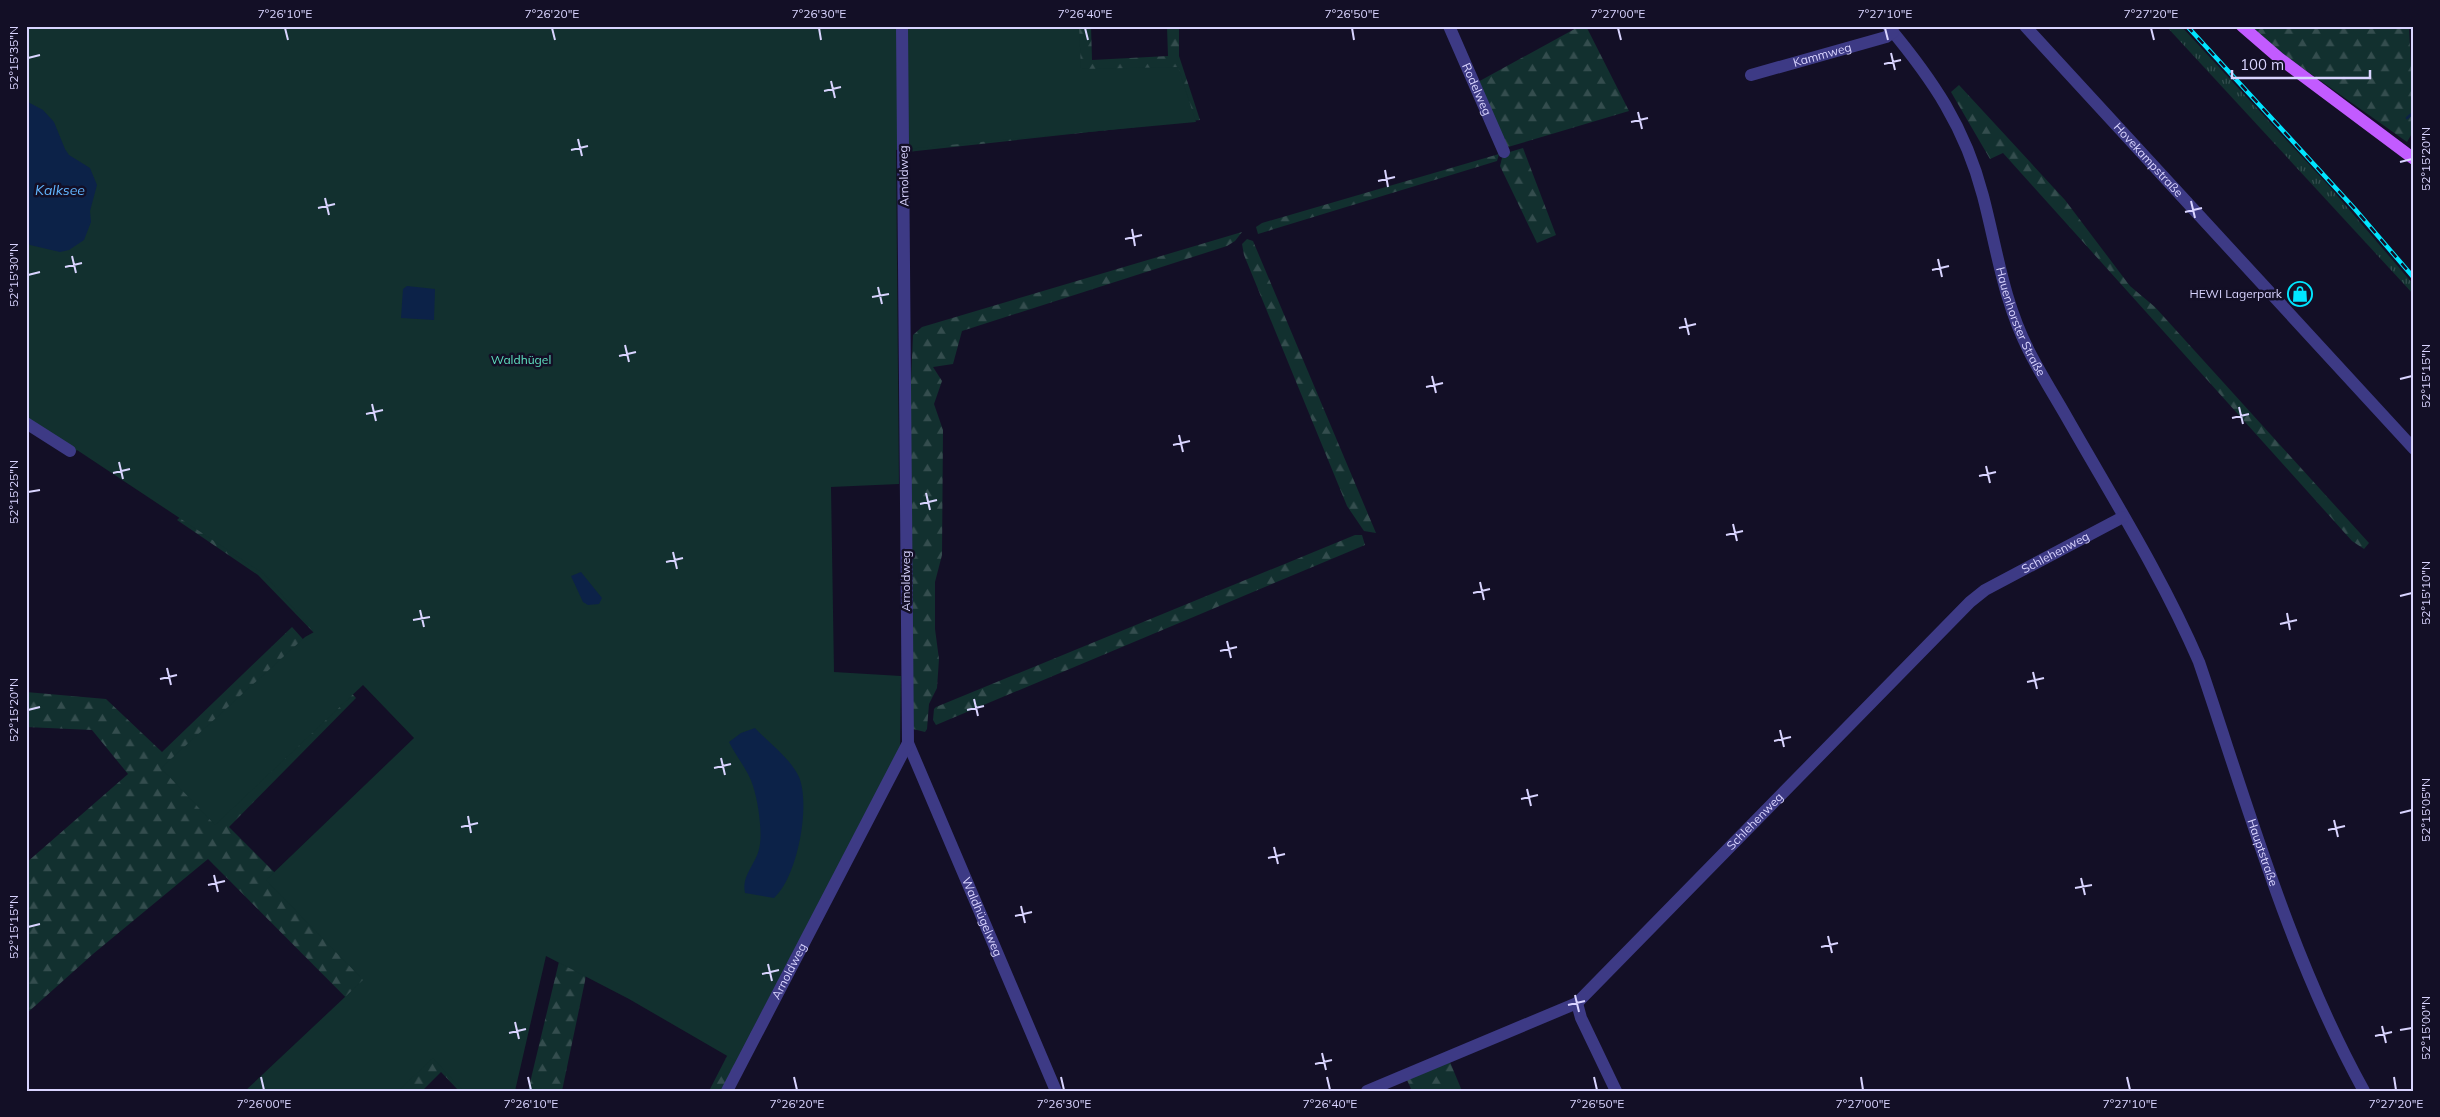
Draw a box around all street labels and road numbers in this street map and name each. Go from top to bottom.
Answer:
street label: Kammweg [1791,39,1853,70]
street label: Rodelweg [1459,60,1495,118]
street label: Hovekampstraße [2111,119,2186,200]
street label: Arnoldweg [895,145,912,207]
street label: Hauenhorster Straße [1993,265,2049,379]
street label: Schlehenweg [2019,528,2092,576]
street label: Arnoldweg [898,550,913,612]
street label: Schlehenweg [1723,789,1786,853]
street label: Hauptstraße [2244,817,2282,888]
street label: Waldhügelweg [959,875,1006,959]
street label: Arnoldweg [768,940,810,1002]

